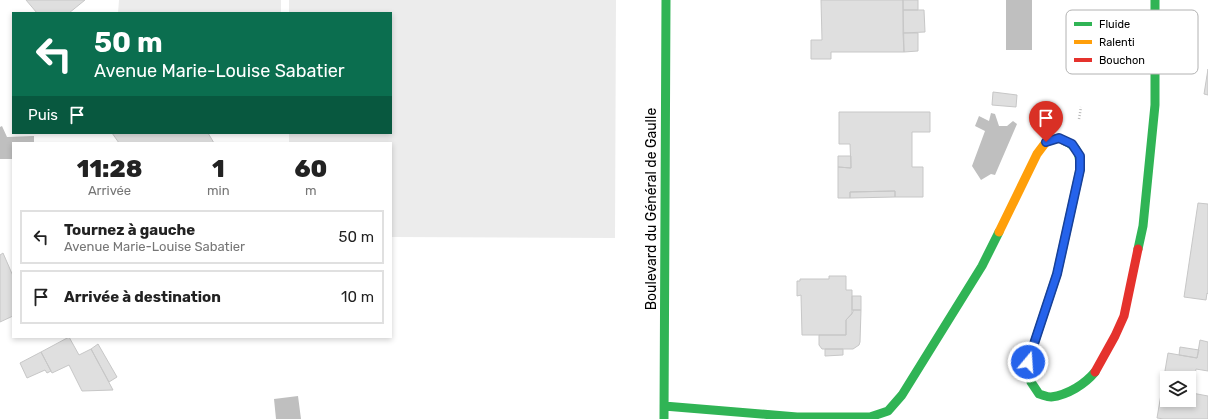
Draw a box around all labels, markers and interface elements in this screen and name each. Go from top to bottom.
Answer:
legend [1066,10,1198,74]
text: Fluide [1099,18,1130,31]
text: 50 m [94,26,163,59]
icon: left [28,28,80,80]
text: Ralenti [1099,36,1135,49]
text: Bouchon [1099,54,1145,67]
text: Avenue Marie-Louise Sabatier [94,60,345,82]
pin [1029,101,1063,142]
icon: arrive [66,104,88,126]
text: Puis [28,106,58,124]
icon: arrive [1035,107,1057,129]
street label: Boulevard du Général de Gaulle [643,108,660,310]
text: 11:28 [77,155,142,183]
text: 1 [212,155,225,183]
text: 60 [294,155,327,183]
text: Arrivée [88,183,131,198]
text: min [207,183,230,198]
text: m [305,183,317,198]
text: Tournez à gauche [64,221,195,239]
icon: left [30,226,52,248]
text: 50 m [339,228,374,246]
text: Avenue Marie-Louise Sabatier [64,239,245,254]
icon: arrive [30,286,52,308]
text: Arrivée à destination [64,288,221,306]
text: 10 m [341,288,374,306]
position arrow [1007,341,1049,383]
map controls [1160,371,1196,407]
button: layers [1160,371,1196,407]

